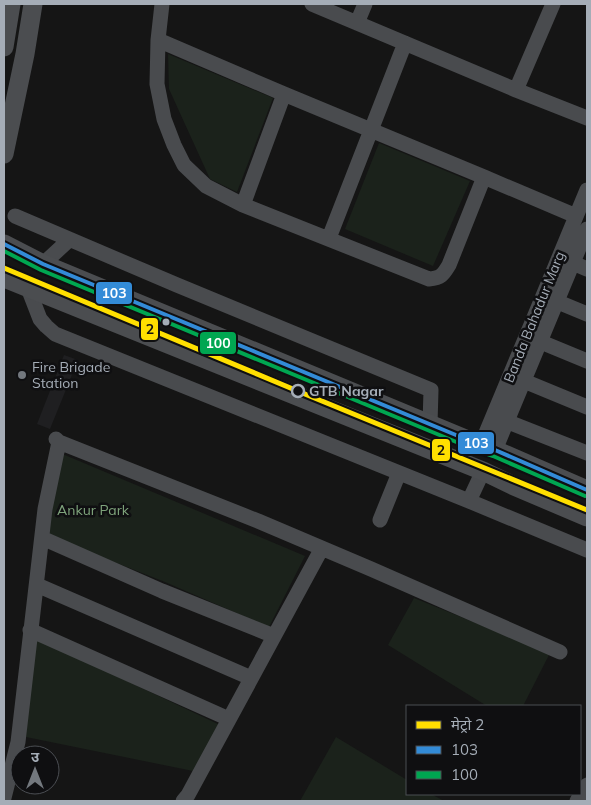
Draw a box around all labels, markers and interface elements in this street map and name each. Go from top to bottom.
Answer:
street label: Banda Bahadur Marg [499,249,569,385]
line badge: 103 [95,281,133,305]
text: 103 [101,284,127,302]
line badge: 2 [140,317,159,341]
unlabelled marker [161,317,171,327]
text: 2 [146,320,154,338]
line badge: 100 [199,331,237,355]
text: 100 [205,334,231,352]
place label: Fire Brigade Station [32,358,110,392]
marker: Fire Brigade Station [16,369,28,381]
place label: GTB Nagar [309,382,384,400]
marker: GTB Nagar [291,384,305,398]
line badge: 103 [457,431,495,455]
text: 103 [463,434,489,452]
line badge: 2 [431,438,451,462]
text: 2 [437,441,445,459]
park label: Ankur Park [57,501,130,519]
legend [406,705,581,795]
text: मेट्रो 2 [451,715,484,734]
text: 103 [451,740,478,759]
north arrow [10,745,60,795]
text: उ [31,748,40,766]
text: 100 [451,765,478,784]

